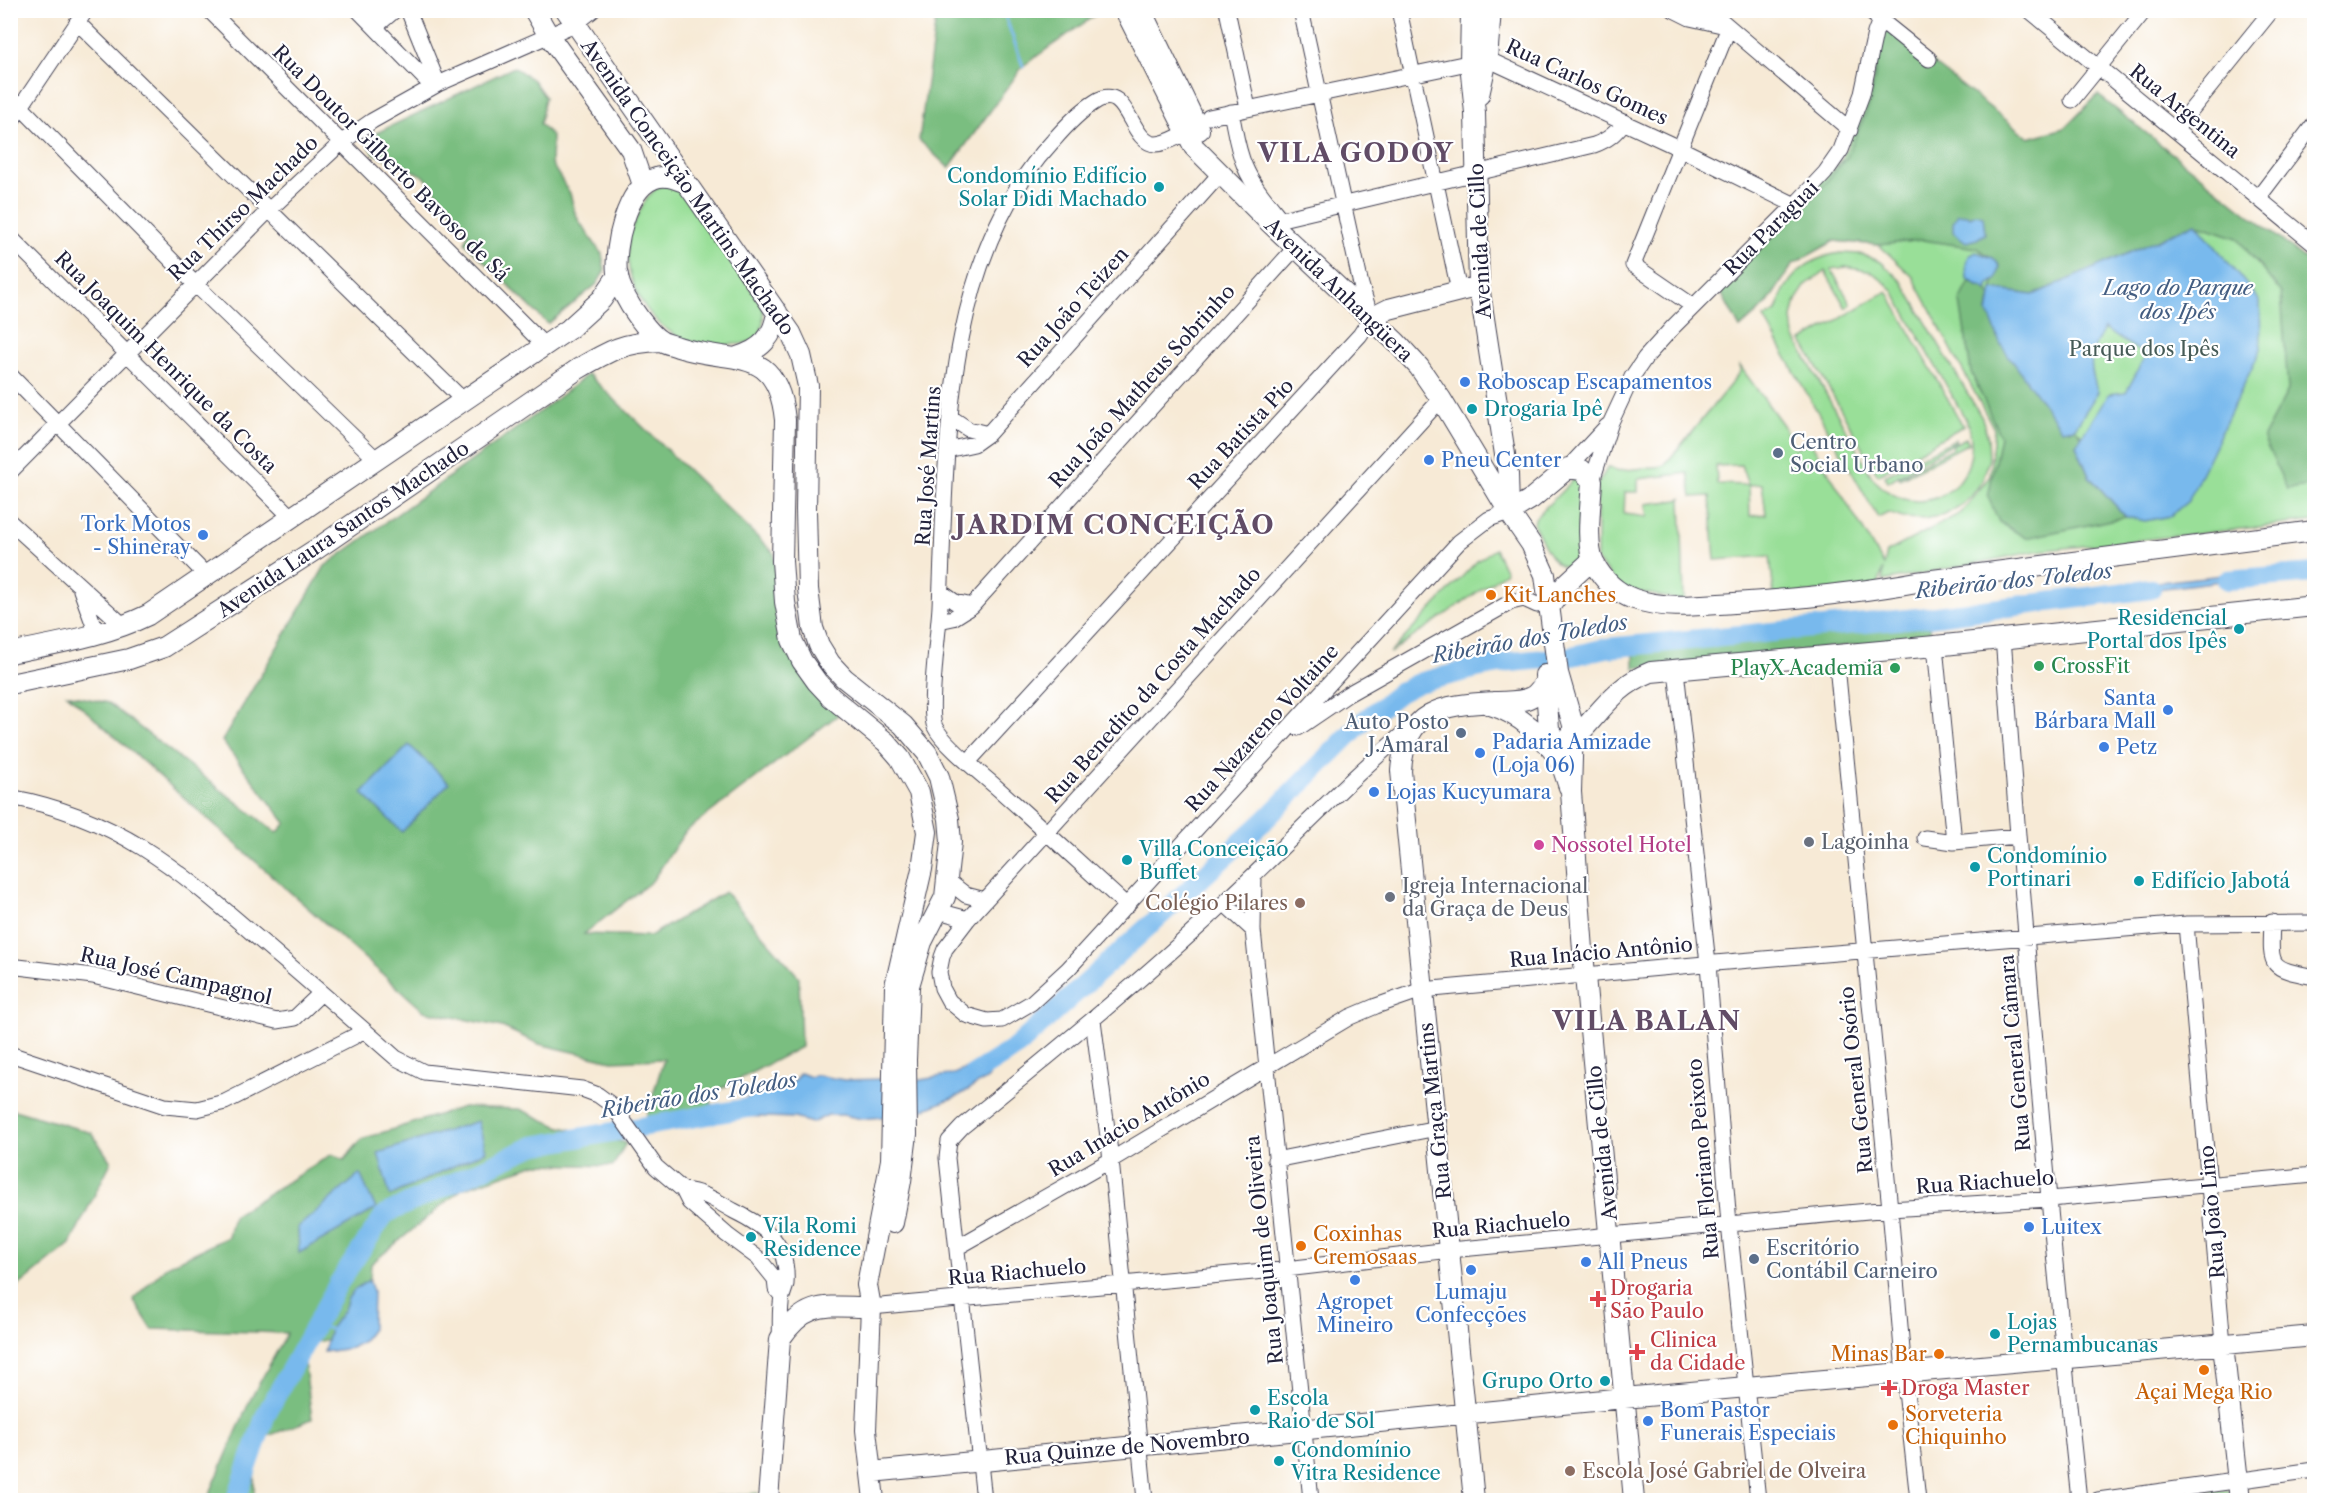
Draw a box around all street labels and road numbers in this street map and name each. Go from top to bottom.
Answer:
street label: Avenida Conceição Martins Machado [576,34,800,340]
street label: Rua Carlos Gomes [1502,34,1672,130]
street label: Rua Doutor Gilberto Bavoso de Sá [268,40,515,287]
street label: Rua Argentina [2125,59,2245,163]
street label: Rua Thirso Machado [163,130,323,286]
street label: Avenida de Cillo [1464,163,1496,320]
street label: Rua Paraguai [1719,176,1823,280]
street label: Avenida Anhangüera [1259,213,1418,367]
street label: Rua João Teizen [1013,242,1134,372]
street label: Rua Joaquim Henrique da Costa [50,246,282,478]
street label: Rua João Matheus Sobrinho [1044,279,1240,493]
street label: Rua Batista Pio [1183,373,1299,495]
street label: Rua José Martins [910,385,946,547]
street label: Avenida Laura Santos Machado [212,436,473,623]
street label: Rua Benedito da Costa Machado [1040,562,1266,808]
street label: Rua Nazareno Voltaine [1180,639,1344,817]
street label: Rua Inácio Antônio [1508,932,1694,972]
street label: Rua José Campagnol [78,942,274,1010]
street label: Rua General Câmara [1994,953,2036,1153]
street label: Rua General Osório [1834,985,1878,1175]
street label: Rua Graça Martins [1414,1022,1456,1200]
street label: Rua Floriano Peixoto [1682,1058,1724,1260]
street label: Avenida de Cillo [1582,1064,1622,1223]
street label: Rua Inácio Antônio [1044,1066,1214,1182]
street label: Rua Joaquim de Oliveira [1240,1134,1288,1366]
street label: Rua João Lino [2194,1144,2230,1280]
street label: Rua Riachuelo [1915,1165,2055,1199]
street label: Rua Riachuelo [1431,1207,1571,1243]
street label: Rua Riachuelo [947,1254,1087,1290]
street label: Rua Quinze de Novembro [1003,1424,1251,1470]

